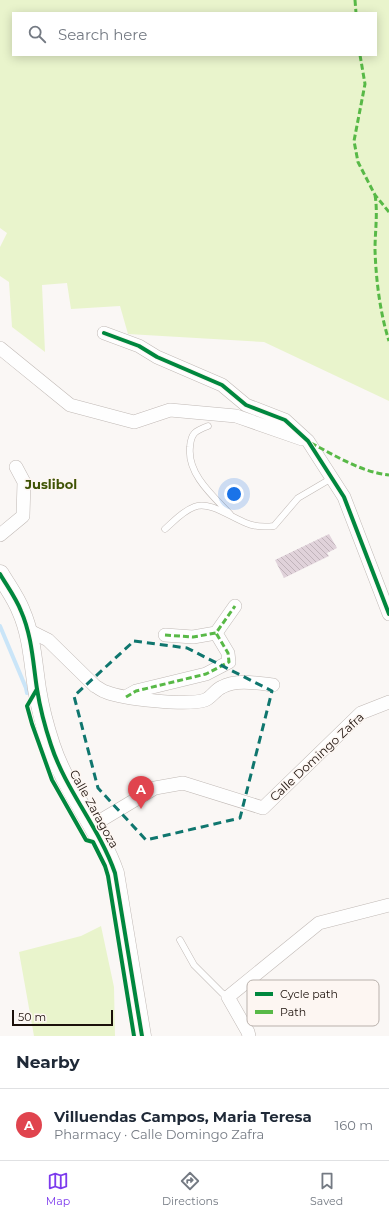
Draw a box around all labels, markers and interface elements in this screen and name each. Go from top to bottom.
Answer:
search box [12,12,377,56]
icon: search [26,23,48,45]
text: Search here [58,25,147,44]
district label: Juslibol [24,476,77,492]
your location [224,484,244,504]
street label: Calle Domingo Zafra [267,709,367,804]
street label: Calle Zaragoza [67,767,122,851]
pin: A [128,776,154,809]
legend [247,980,379,1026]
text: Cycle path [280,987,338,1001]
text: Path [280,1005,306,1019]
scale bar [12,1008,113,1027]
text: 50 m [18,1010,46,1024]
text: Nearby [16,1052,80,1072]
text: Villuendas Campos, Maria Teresa [54,1107,312,1126]
text: A [24,1117,34,1133]
text: 160 m [335,1117,373,1133]
text: Pharmacy · Calle Domingo Zafra [54,1126,264,1142]
tab: Map [46,1170,70,1208]
tab: Directions [162,1170,218,1208]
tab: Saved [310,1170,343,1208]

